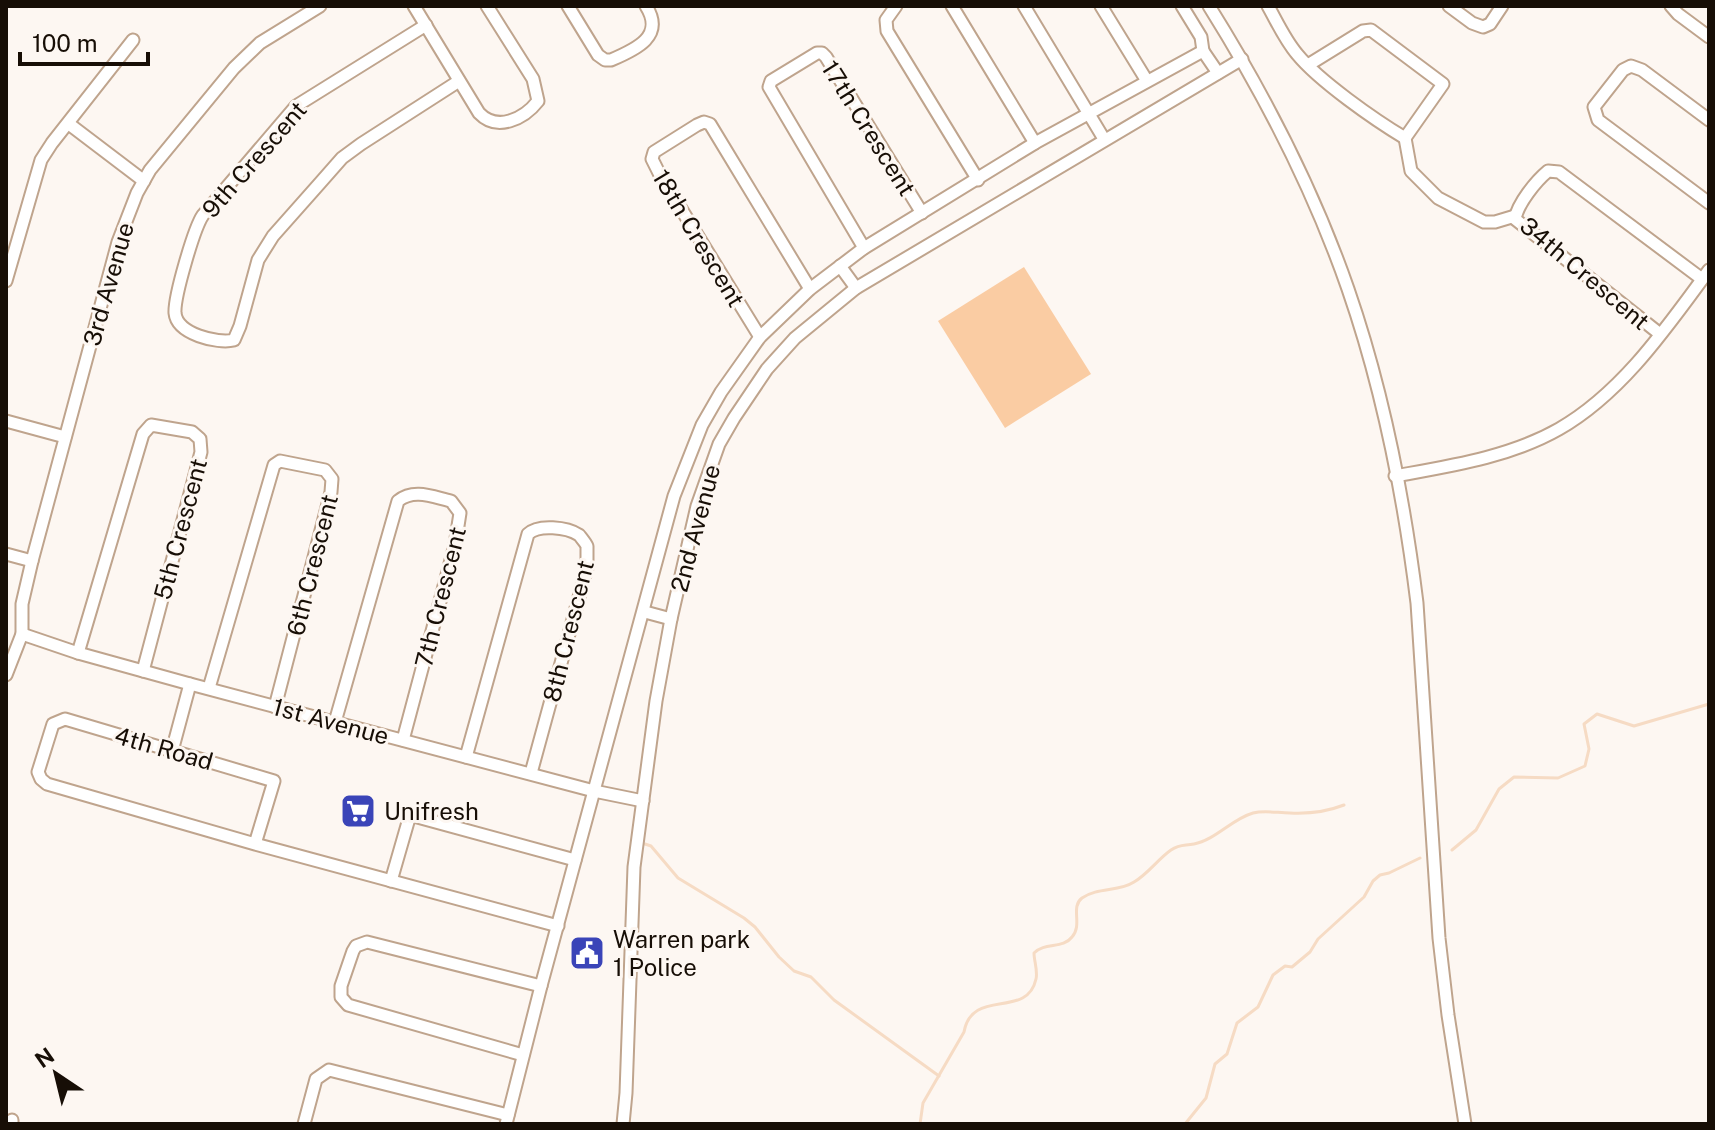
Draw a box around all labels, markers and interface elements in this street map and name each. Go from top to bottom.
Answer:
scale bar [20,16,148,66]
text: 100 m [32,29,98,57]
street label: 17th Crescent [816,55,922,201]
street label: 9th Crescent [196,95,312,223]
street label: 18th Crescent [647,164,751,312]
street label: 34th Crescent [1515,211,1655,335]
street label: 3rd Avenue [77,219,139,349]
street label: 5th Crescent [148,455,212,603]
street label: 2nd Avenue [665,461,725,595]
street label: 6th Crescent [281,491,343,639]
street label: 7th Crescent [409,524,471,670]
street label: 8th Crescent [537,557,599,705]
street label: 1st Avenue [270,692,392,750]
street label: 4th Road [112,721,216,775]
supermarket icon: Unifresh [339,792,377,830]
place label: Unifresh [384,797,479,825]
place label: Warren park 1 Police [613,925,750,981]
public building icon: Warren park 1 Police [568,934,606,972]
north arrow [16,1034,96,1114]
text: N [30,1042,59,1073]

